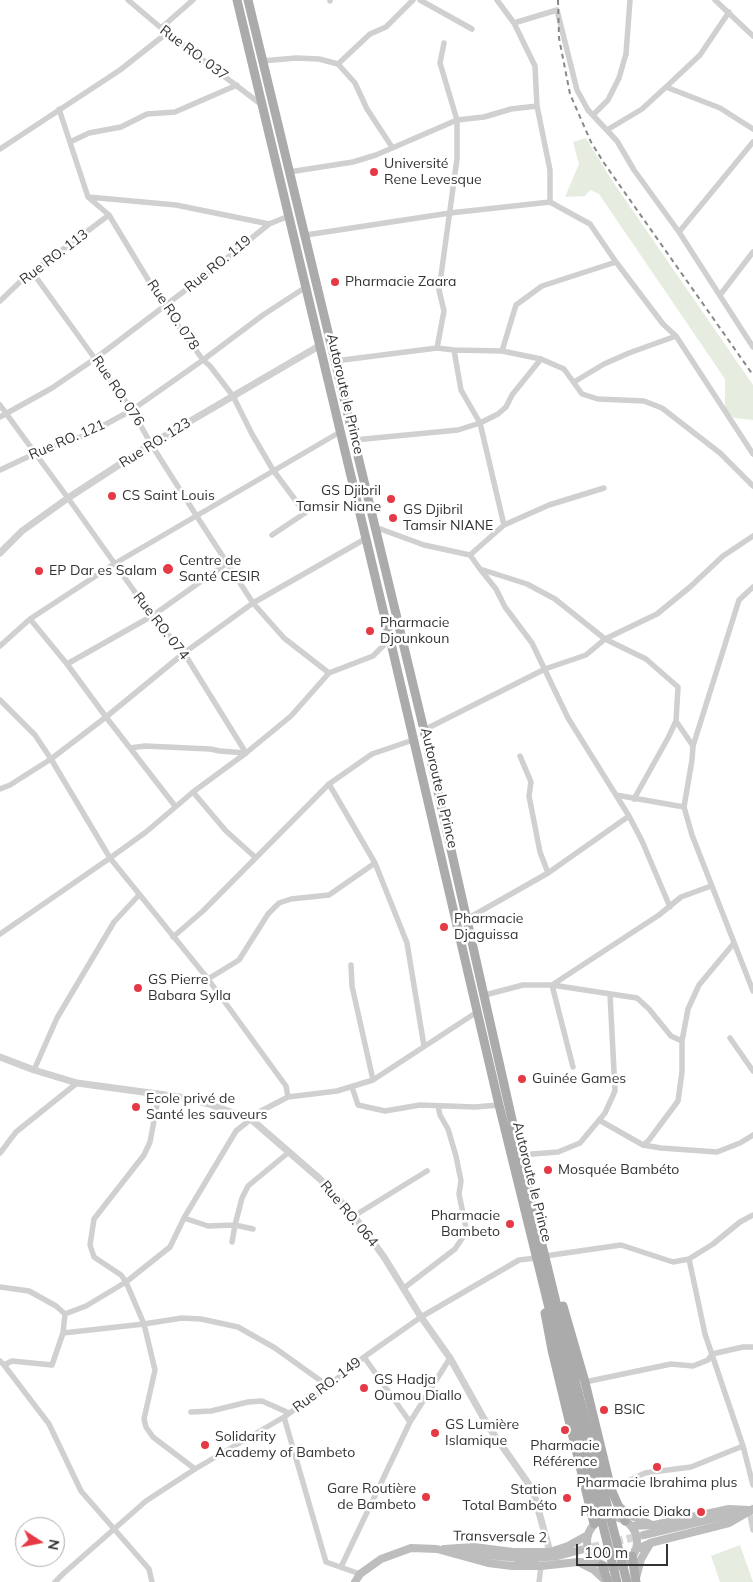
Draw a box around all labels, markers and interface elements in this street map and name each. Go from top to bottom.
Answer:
street label: Rue RO. 037 [157,22,231,84]
place label: Université Rene Levesque [384,156,482,188]
marker: Université Rene Levesque [368,166,380,178]
street label: Rue RO. 113 [17,226,91,288]
street label: Rue RO. 119 [181,232,255,296]
place label: Pharmacie Zaara [345,274,456,290]
marker: Pharmacie Zaara [329,276,341,288]
street label: Rue RO. 078 [143,277,203,353]
street label: Autoroute le Prince [323,332,367,456]
street label: Rue RO. 076 [88,353,148,429]
street label: Rue RO. 123 [116,414,194,472]
street label: Rue RO. 121 [26,416,108,464]
place label: GS Djibril Tamsir Niane [296,483,381,516]
place label: CS Saint Louis [122,488,215,504]
marker: CS Saint Louis [106,490,118,502]
marker: GS Djibril Tamsir Niane [385,493,397,505]
place label: GS Djibril Tamsir NIANE [403,502,493,534]
marker: GS Djibril Tamsir NIANE [387,512,399,524]
place label: Centre de Santé CESIR [179,553,260,586]
marker: Centre de Santé CESIR [161,562,175,576]
place label: EP Dar es Salam [49,563,157,579]
marker: EP Dar es Salam [33,565,45,577]
street label: Rue RO. 074 [129,589,193,663]
place label: Pharmacie Djounkoun [380,615,449,648]
marker: Pharmacie Djounkoun [364,625,376,637]
street label: Autoroute le Prince [417,726,461,850]
place label: Pharmacie Djaguissa [454,911,523,944]
marker: Pharmacie Djaguissa [438,921,450,933]
place label: GS Pierre Babara Sylla [148,972,231,1004]
marker: GS Pierre Babara Sylla [132,982,144,994]
place label: Guinée Games [532,1071,626,1087]
marker: Guinée Games [516,1073,528,1085]
place label: Ecole privé de Santé les sauveurs [146,1091,267,1124]
marker: Ecole privé de Santé les sauveurs [130,1101,142,1113]
street label: Autoroute le Prince [509,1120,555,1244]
place label: Mosquée Bambéto [558,1162,679,1178]
marker: Mosquée Bambéto [542,1164,554,1176]
street label: Rue RO. 064 [317,1178,381,1250]
place label: Pharmacie Bambeto [431,1208,500,1240]
marker: Pharmacie Bambeto [504,1218,516,1230]
street label: Rue RO. 149 [290,1354,364,1416]
place label: GS Hadja Oumou Diallo [374,1372,462,1404]
marker: GS Hadja Oumou Diallo [358,1382,370,1394]
place label: BSIC [614,1402,645,1418]
marker: BSIC [598,1404,610,1416]
place label: GS Lumière Islamique [445,1417,519,1450]
marker: Pharmacie Référence [559,1424,571,1436]
marker: GS Lumière Islamique [429,1427,441,1439]
place label: Solidarity Academy of Bambeto [215,1429,355,1461]
place label: Pharmacie Référence [530,1438,600,1470]
marker: Solidarity Academy of Bambeto [199,1439,211,1451]
marker: Pharmacie Ibrahima plus [651,1461,663,1473]
place label: Pharmacie Ibrahima plus [576,1475,738,1491]
place label: Gare Routière de Bambeto [327,1481,416,1514]
place label: Station Total Bambéto [462,1482,557,1514]
marker: Gare Routière de Bambeto [420,1491,432,1503]
marker: Station Total Bambéto [561,1492,573,1504]
place label: Pharmacie Diaka [580,1504,691,1520]
marker: Pharmacie Diaka [695,1506,707,1518]
north arrow [15,1517,65,1567]
street label: Transversale 2 [453,1528,547,1546]
scale bar [578,1534,670,1566]
text: N [44,1538,64,1552]
text: 100 m [584,1543,628,1562]

